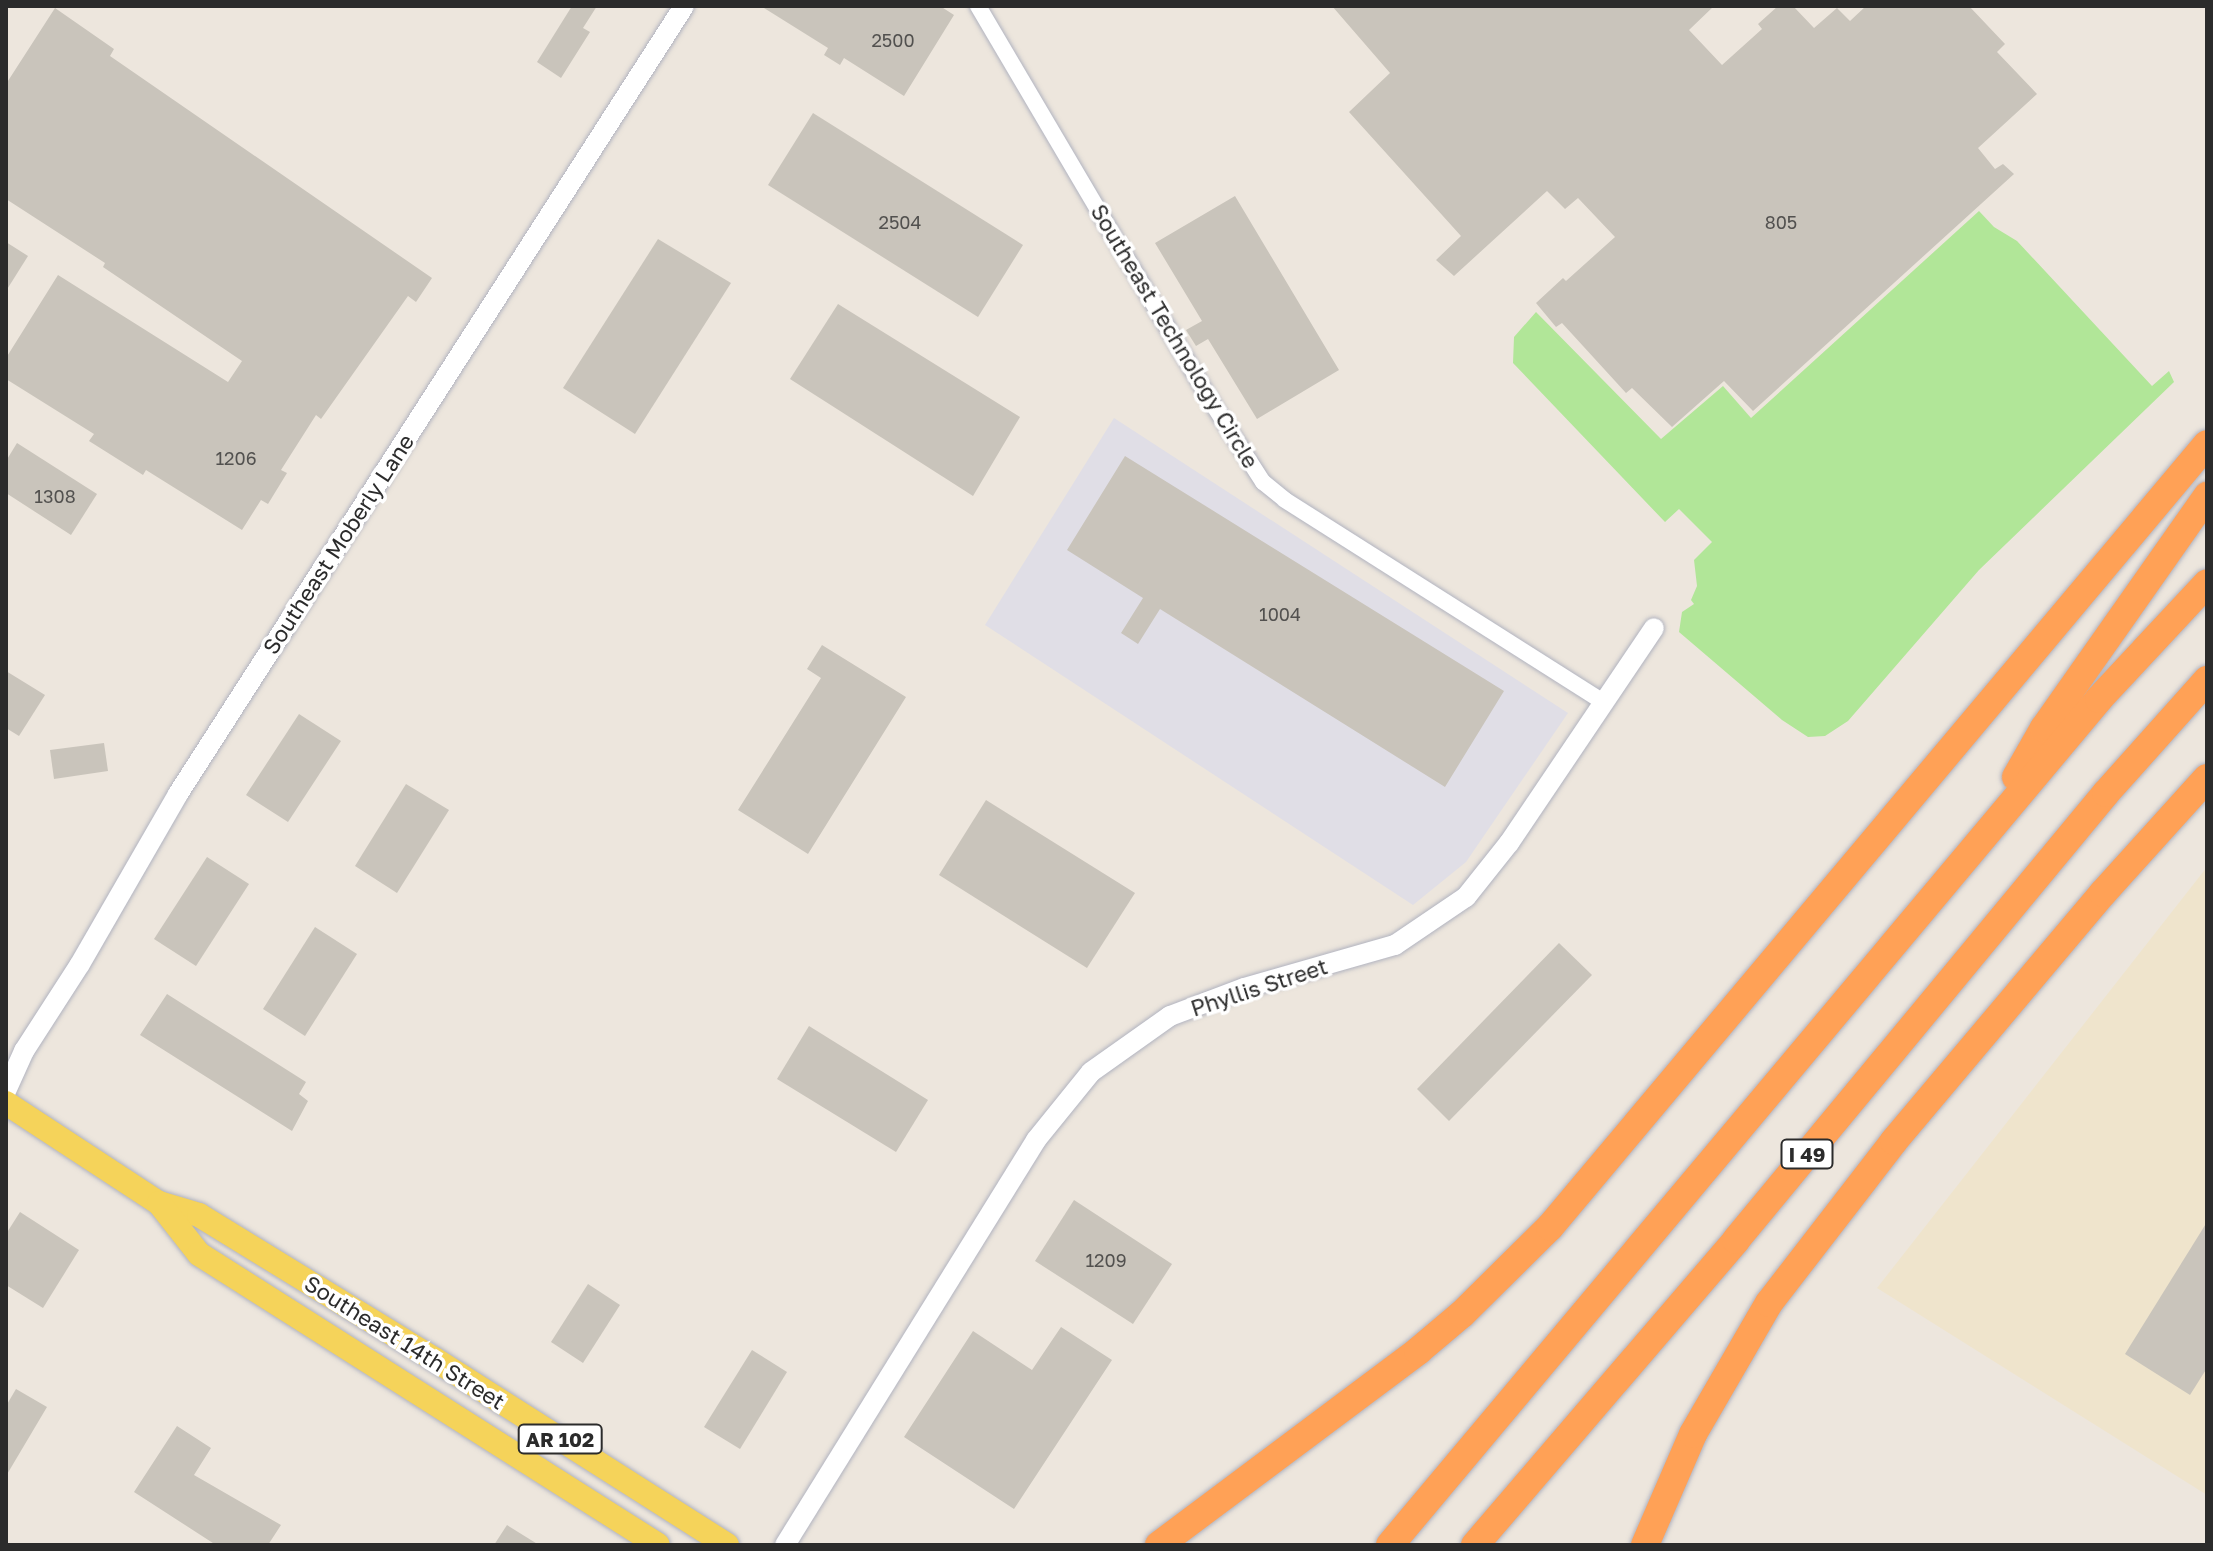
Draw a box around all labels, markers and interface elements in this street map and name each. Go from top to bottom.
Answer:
house number: 2500 [871,29,915,51]
street label: Southeast Technology Circle [1086,199,1264,473]
house number: 2504 [878,211,922,233]
house number: 805 [1765,211,1797,233]
street label: Southeast Moberly Lane [257,429,419,659]
house number: 1206 [215,447,257,469]
house number: 1308 [34,485,76,507]
house number: 1004 [1259,603,1301,625]
street label: Phyllis Street [1187,952,1331,1022]
road number: I 49 [1779,1138,1835,1170]
house number: 1209 [1085,1249,1127,1271]
street label: Southeast 14th Street [300,1270,510,1414]
road number: AR 102 [516,1423,604,1455]

